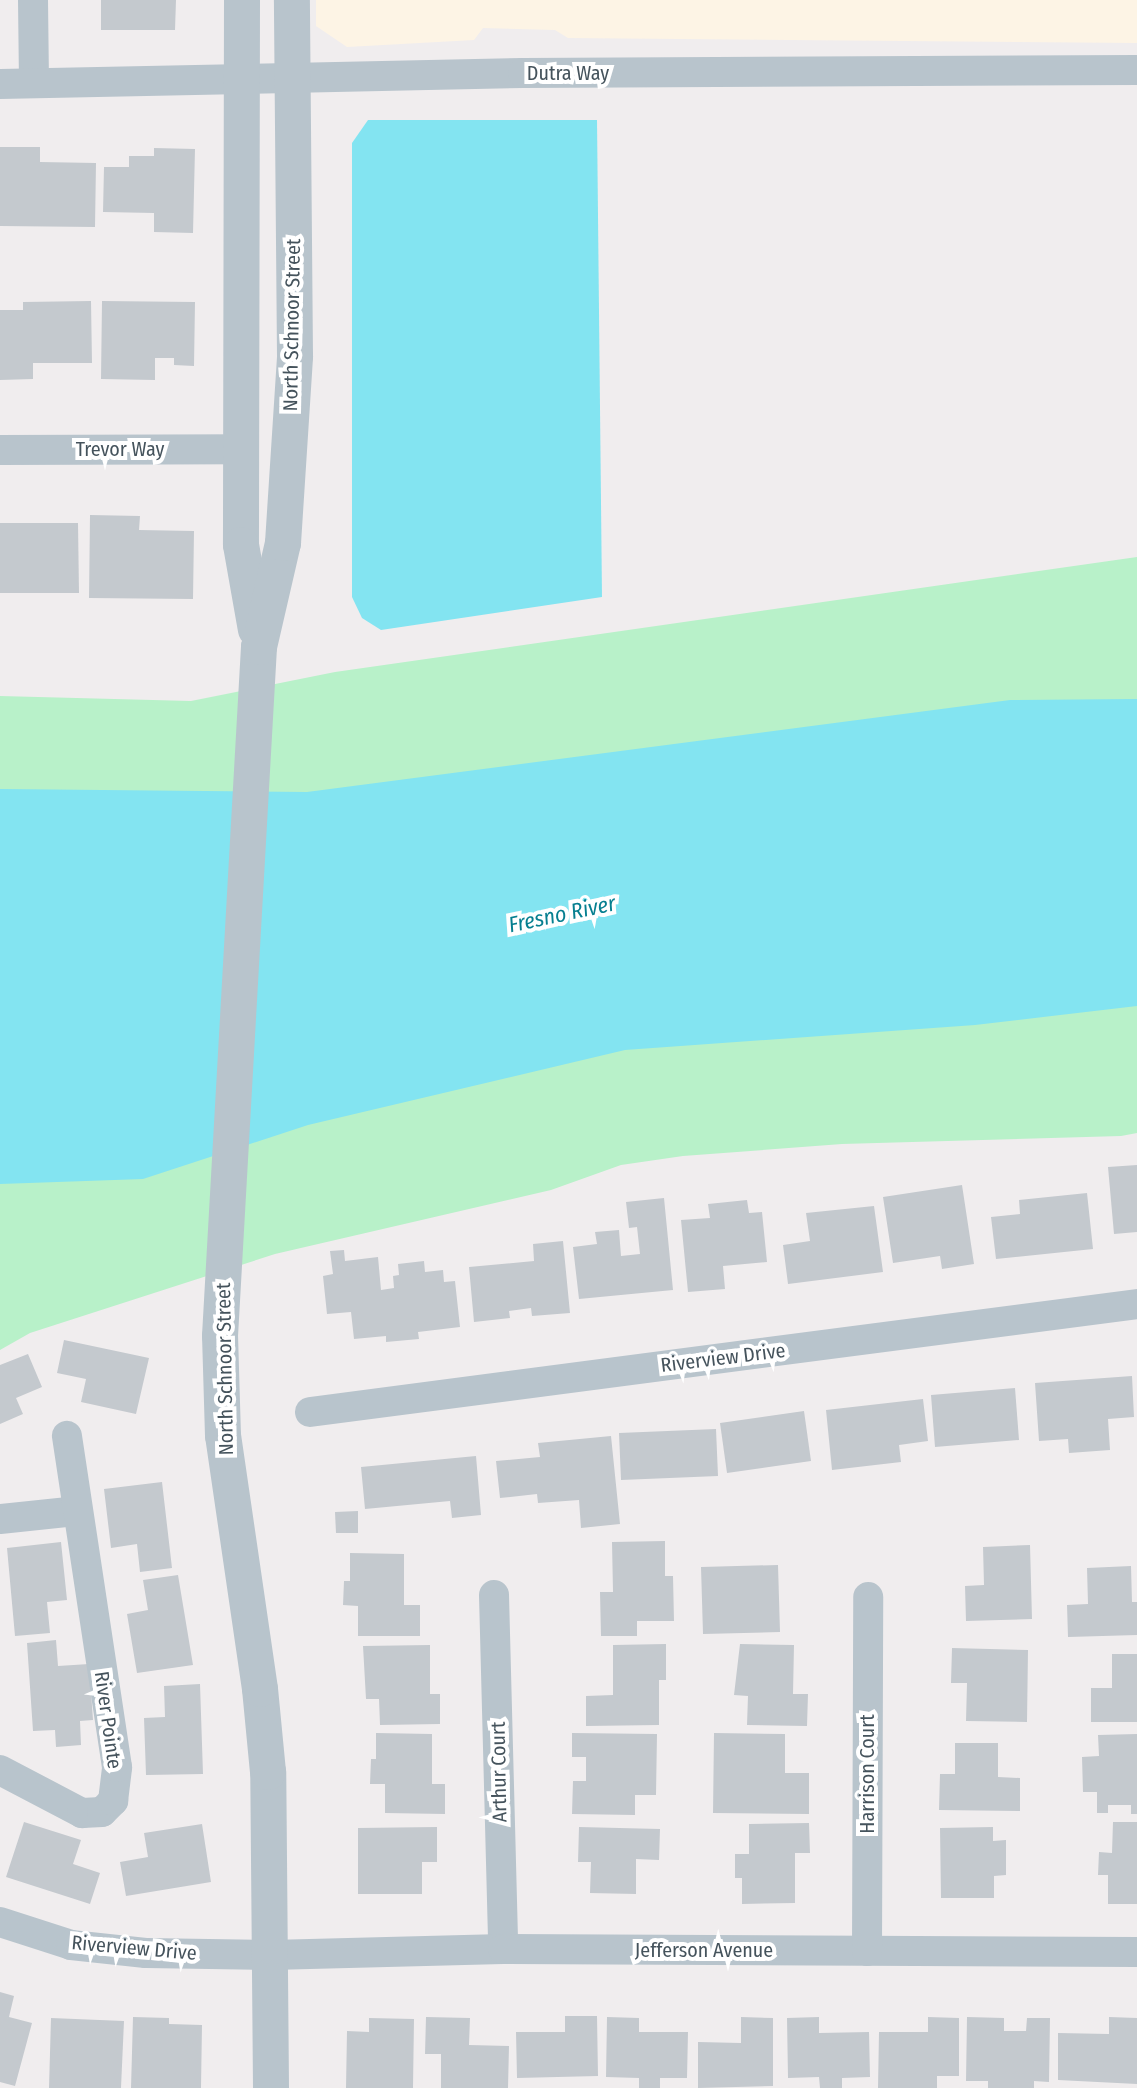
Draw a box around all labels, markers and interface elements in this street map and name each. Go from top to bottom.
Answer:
street label: Dutra Way [527,61,609,85]
street label: North Schnoor Street [278,238,306,412]
street label: Trevor Way [76,437,164,461]
water label: Fresno River [506,890,618,938]
street label: North Schnoor Street [211,1282,239,1456]
street label: Riverview Drive [659,1338,787,1378]
street label: River Pointe [89,1670,127,1770]
street label: Harrison Court [855,1714,879,1834]
street label: Arthur Court [486,1721,512,1823]
street label: Riverview Drive [70,1931,198,1965]
street label: Jefferson Avenue [635,1938,773,1962]

